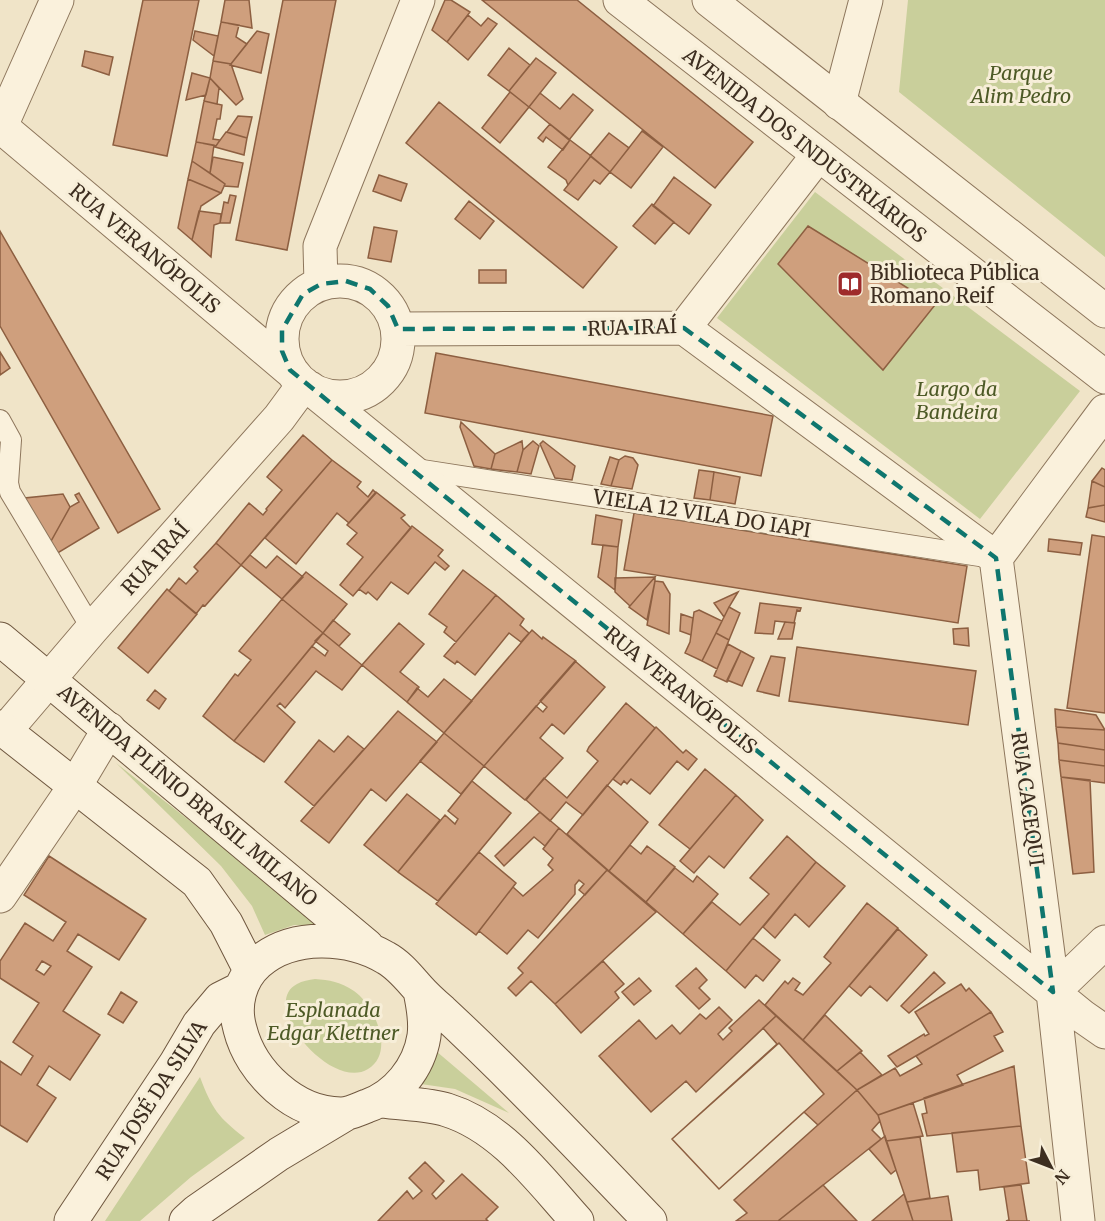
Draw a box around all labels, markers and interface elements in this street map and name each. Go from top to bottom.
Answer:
street label: AVENIDA DOS INDUSTRIÁRIOS [677,40,933,248]
park label: Parque Alim Pedro [969,60,1071,108]
street label: RUA VERANÓPOLIS [65,177,226,318]
place label: Biblioteca Pública Romano Reif [870,260,1040,308]
library icon: Biblioteca Pública Romano Reif [835,269,865,299]
street label: RUA IRAÍ [587,311,677,341]
park label: Largo da Bandeira [916,376,998,424]
street label: VIELA 12 VILA DO IAPI [590,483,813,543]
street label: RUA IRAÍ [114,515,194,600]
street label: RUA VERANÓPOLIS [600,620,763,759]
street label: AVENIDA PLÍNIO BRASIL MILANO [52,677,324,911]
street label: RUA CACEQUI [1006,730,1050,868]
park label: Esplanada Edgar Klettner [267,997,400,1045]
street label: RUA JOSÉ DA SILVA [88,1014,212,1184]
north arrow [1021,1137,1081,1197]
text: N [1050,1166,1074,1189]

